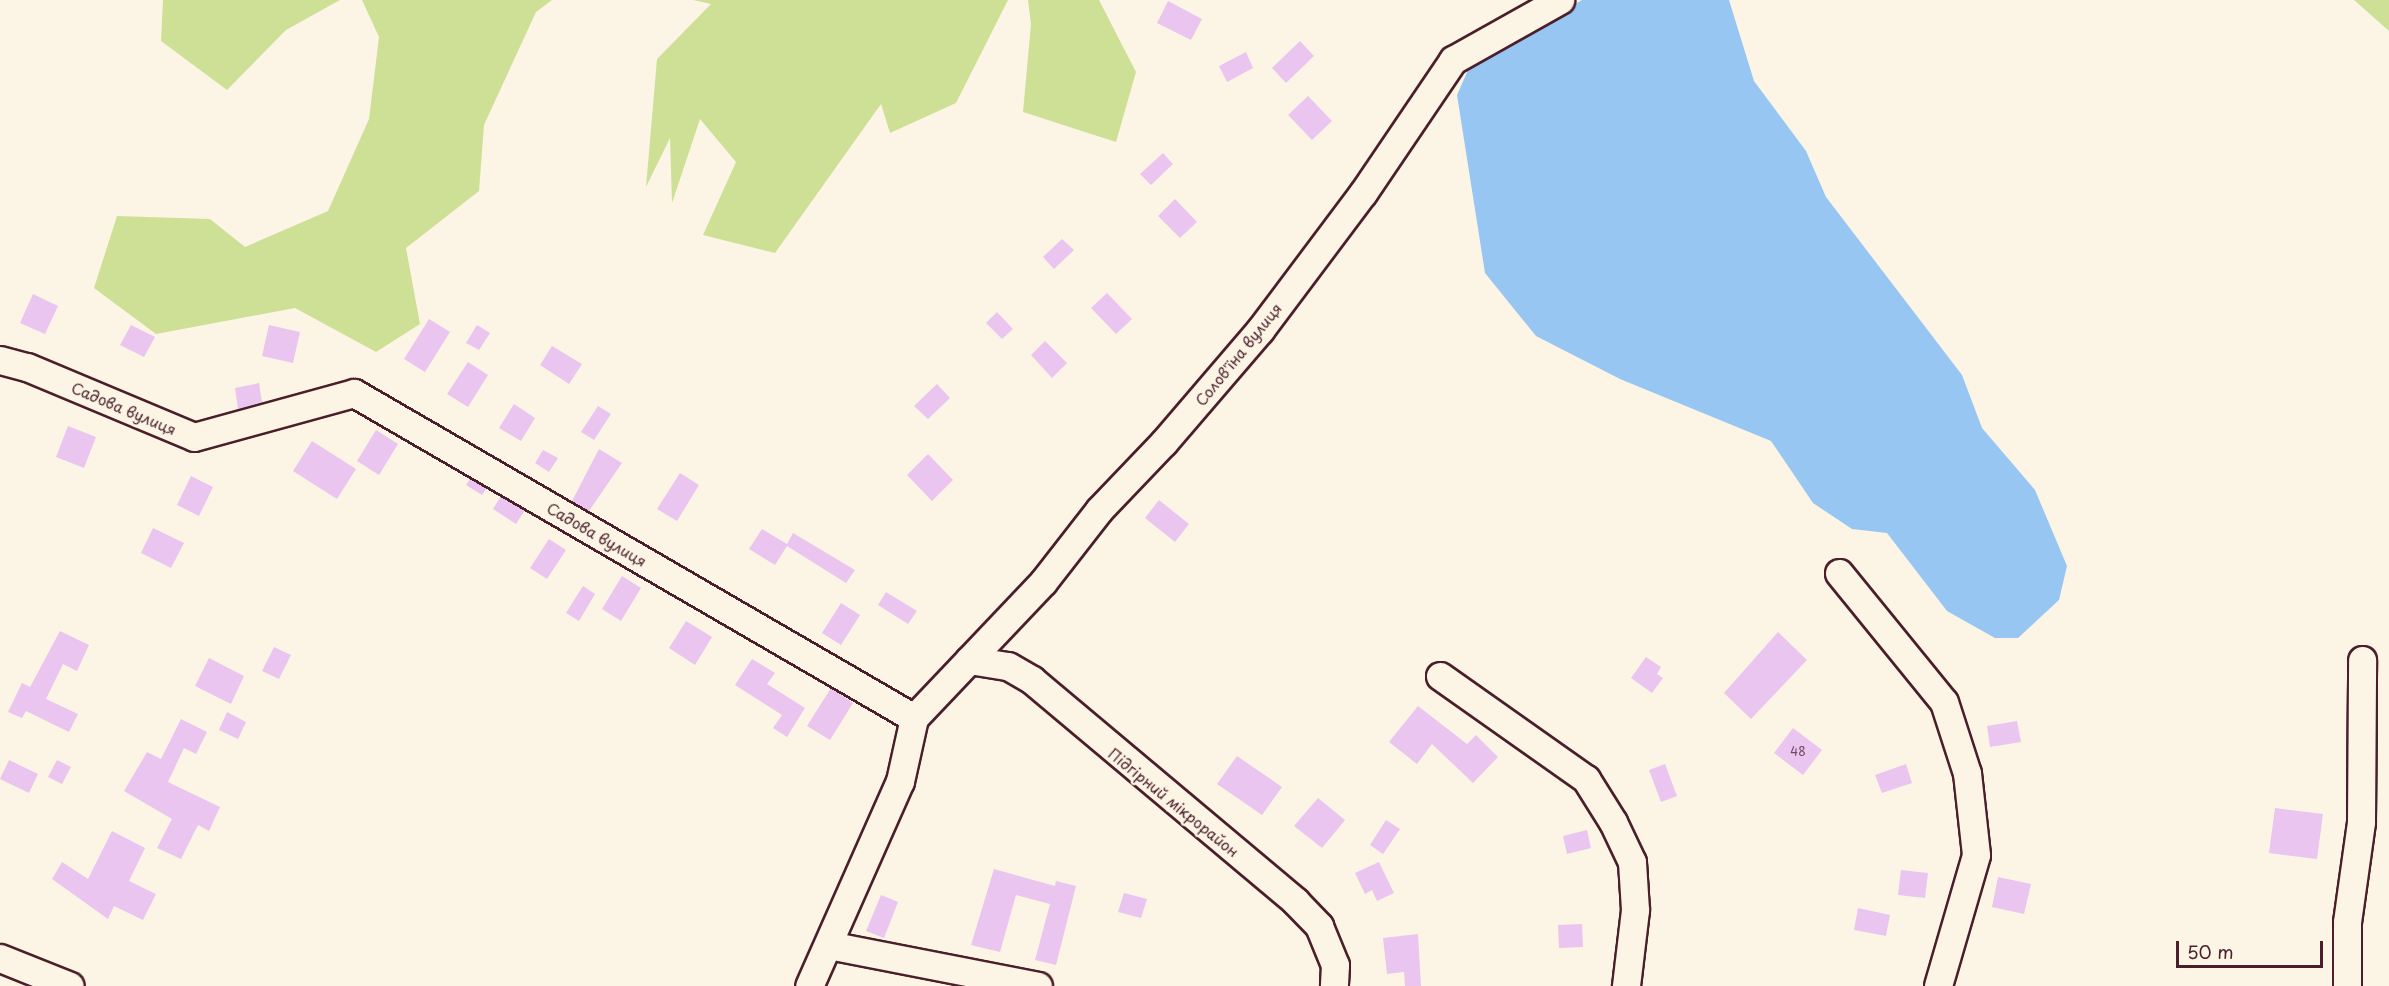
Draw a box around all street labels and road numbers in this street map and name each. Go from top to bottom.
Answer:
street label: Солов'їна вулиця [1191,299,1285,409]
street label: Садова вулиця [69,378,179,438]
street label: Садова вулиця [544,498,650,570]
street label: Підгірний мікрорайон [1105,744,1243,860]

